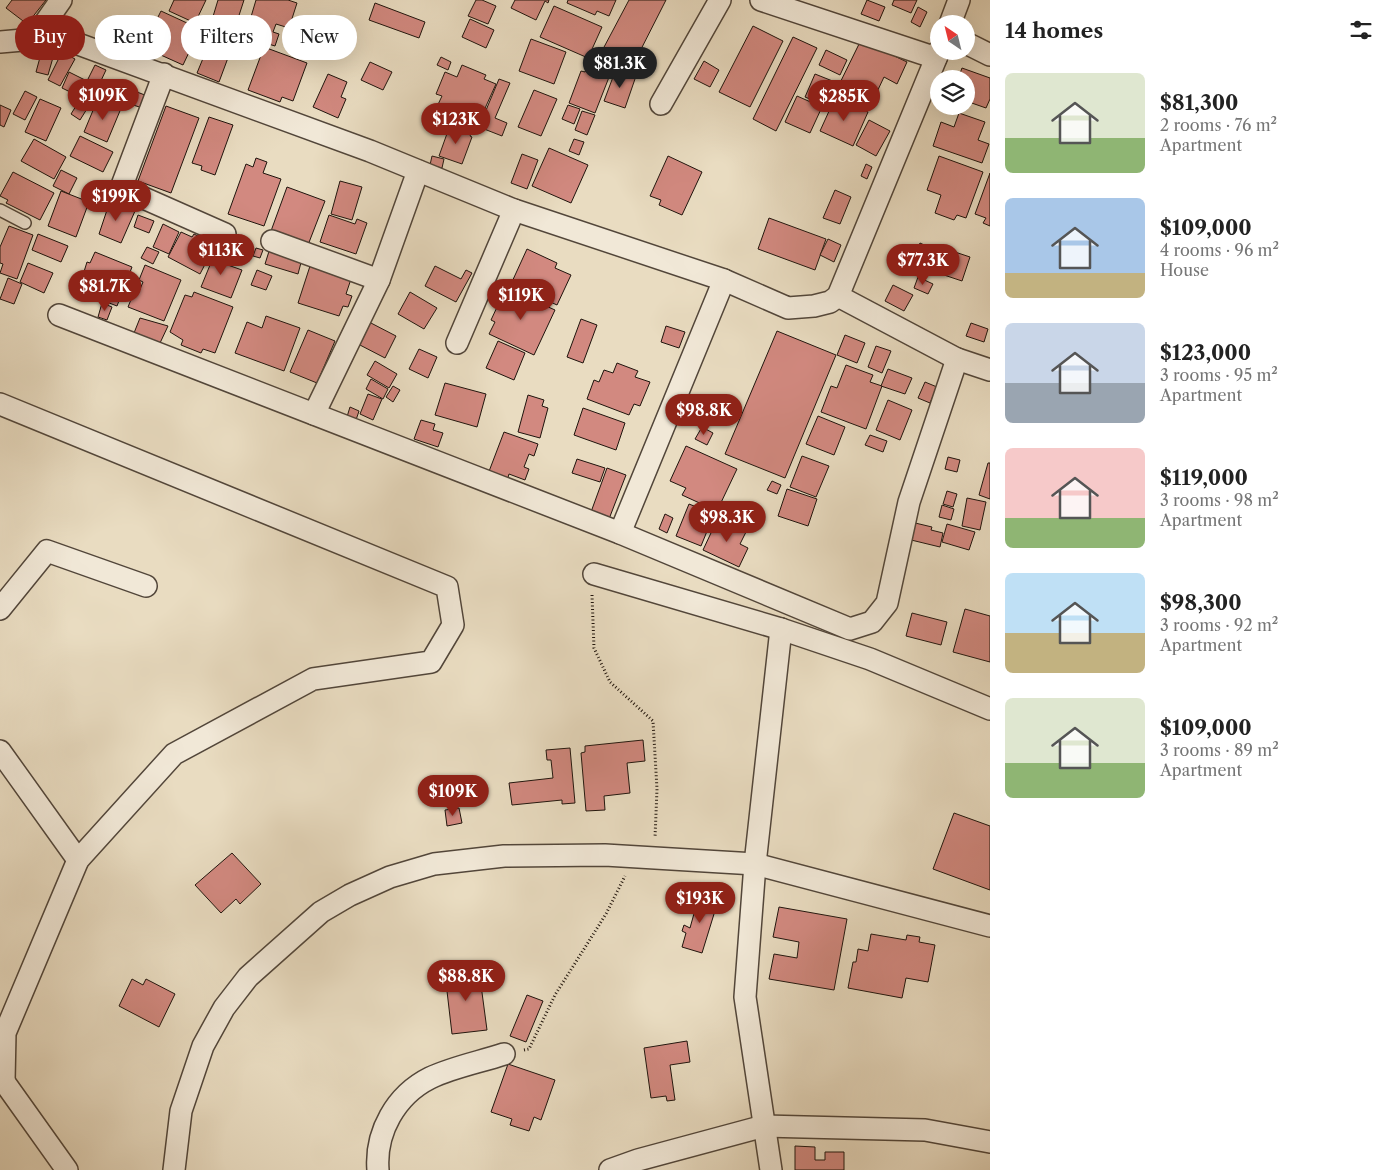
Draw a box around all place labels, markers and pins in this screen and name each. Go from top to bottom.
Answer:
pin: $81.3K [579,46,661,89]
pin: $109K [68,78,138,121]
pin: $285K [809,80,879,122]
pin: $123K [421,102,491,145]
pin: $199K [81,180,151,222]
pin: $113K [186,234,256,276]
pin: $77.3K [882,244,964,286]
pin: $81.7K [64,270,146,312]
pin: $119K [486,278,556,321]
pin: $98.8K [663,394,745,436]
pin: $98.3K [686,500,768,543]
pin: $109K [418,774,488,817]
pin: $193K [665,882,735,924]
pin: $88.8K [425,960,507,1002]

